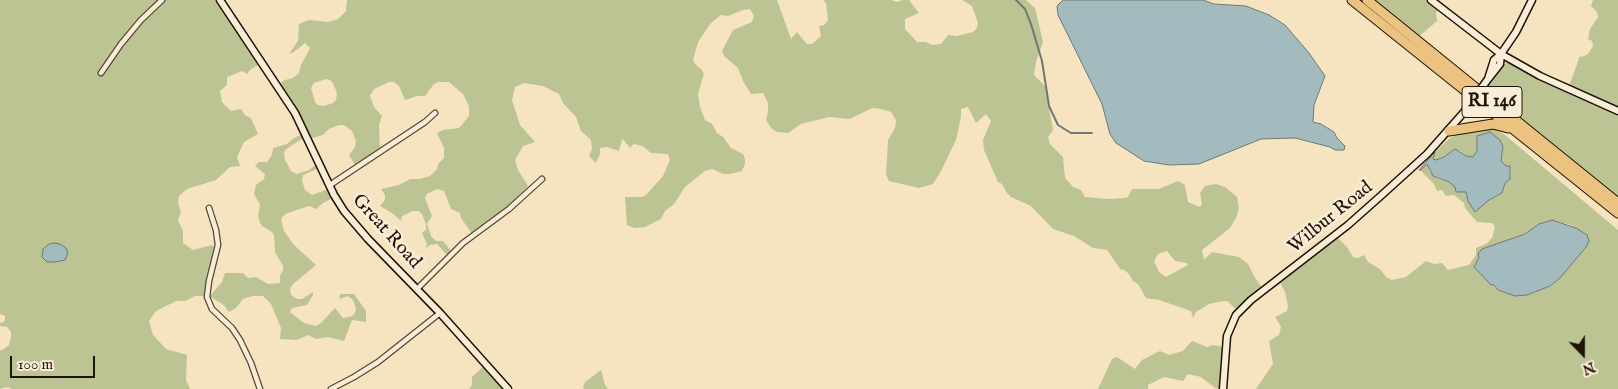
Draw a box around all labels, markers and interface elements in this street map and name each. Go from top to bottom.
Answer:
road number: RI 146 [1462,86,1522,118]
street label: Wilbur Road [1284,177,1378,259]
street label: Great Road [347,190,425,274]
north arrow [1558,329,1608,379]
scale bar [12,346,98,378]
text: 100 m [18,355,53,374]
text: N [1580,357,1598,379]

